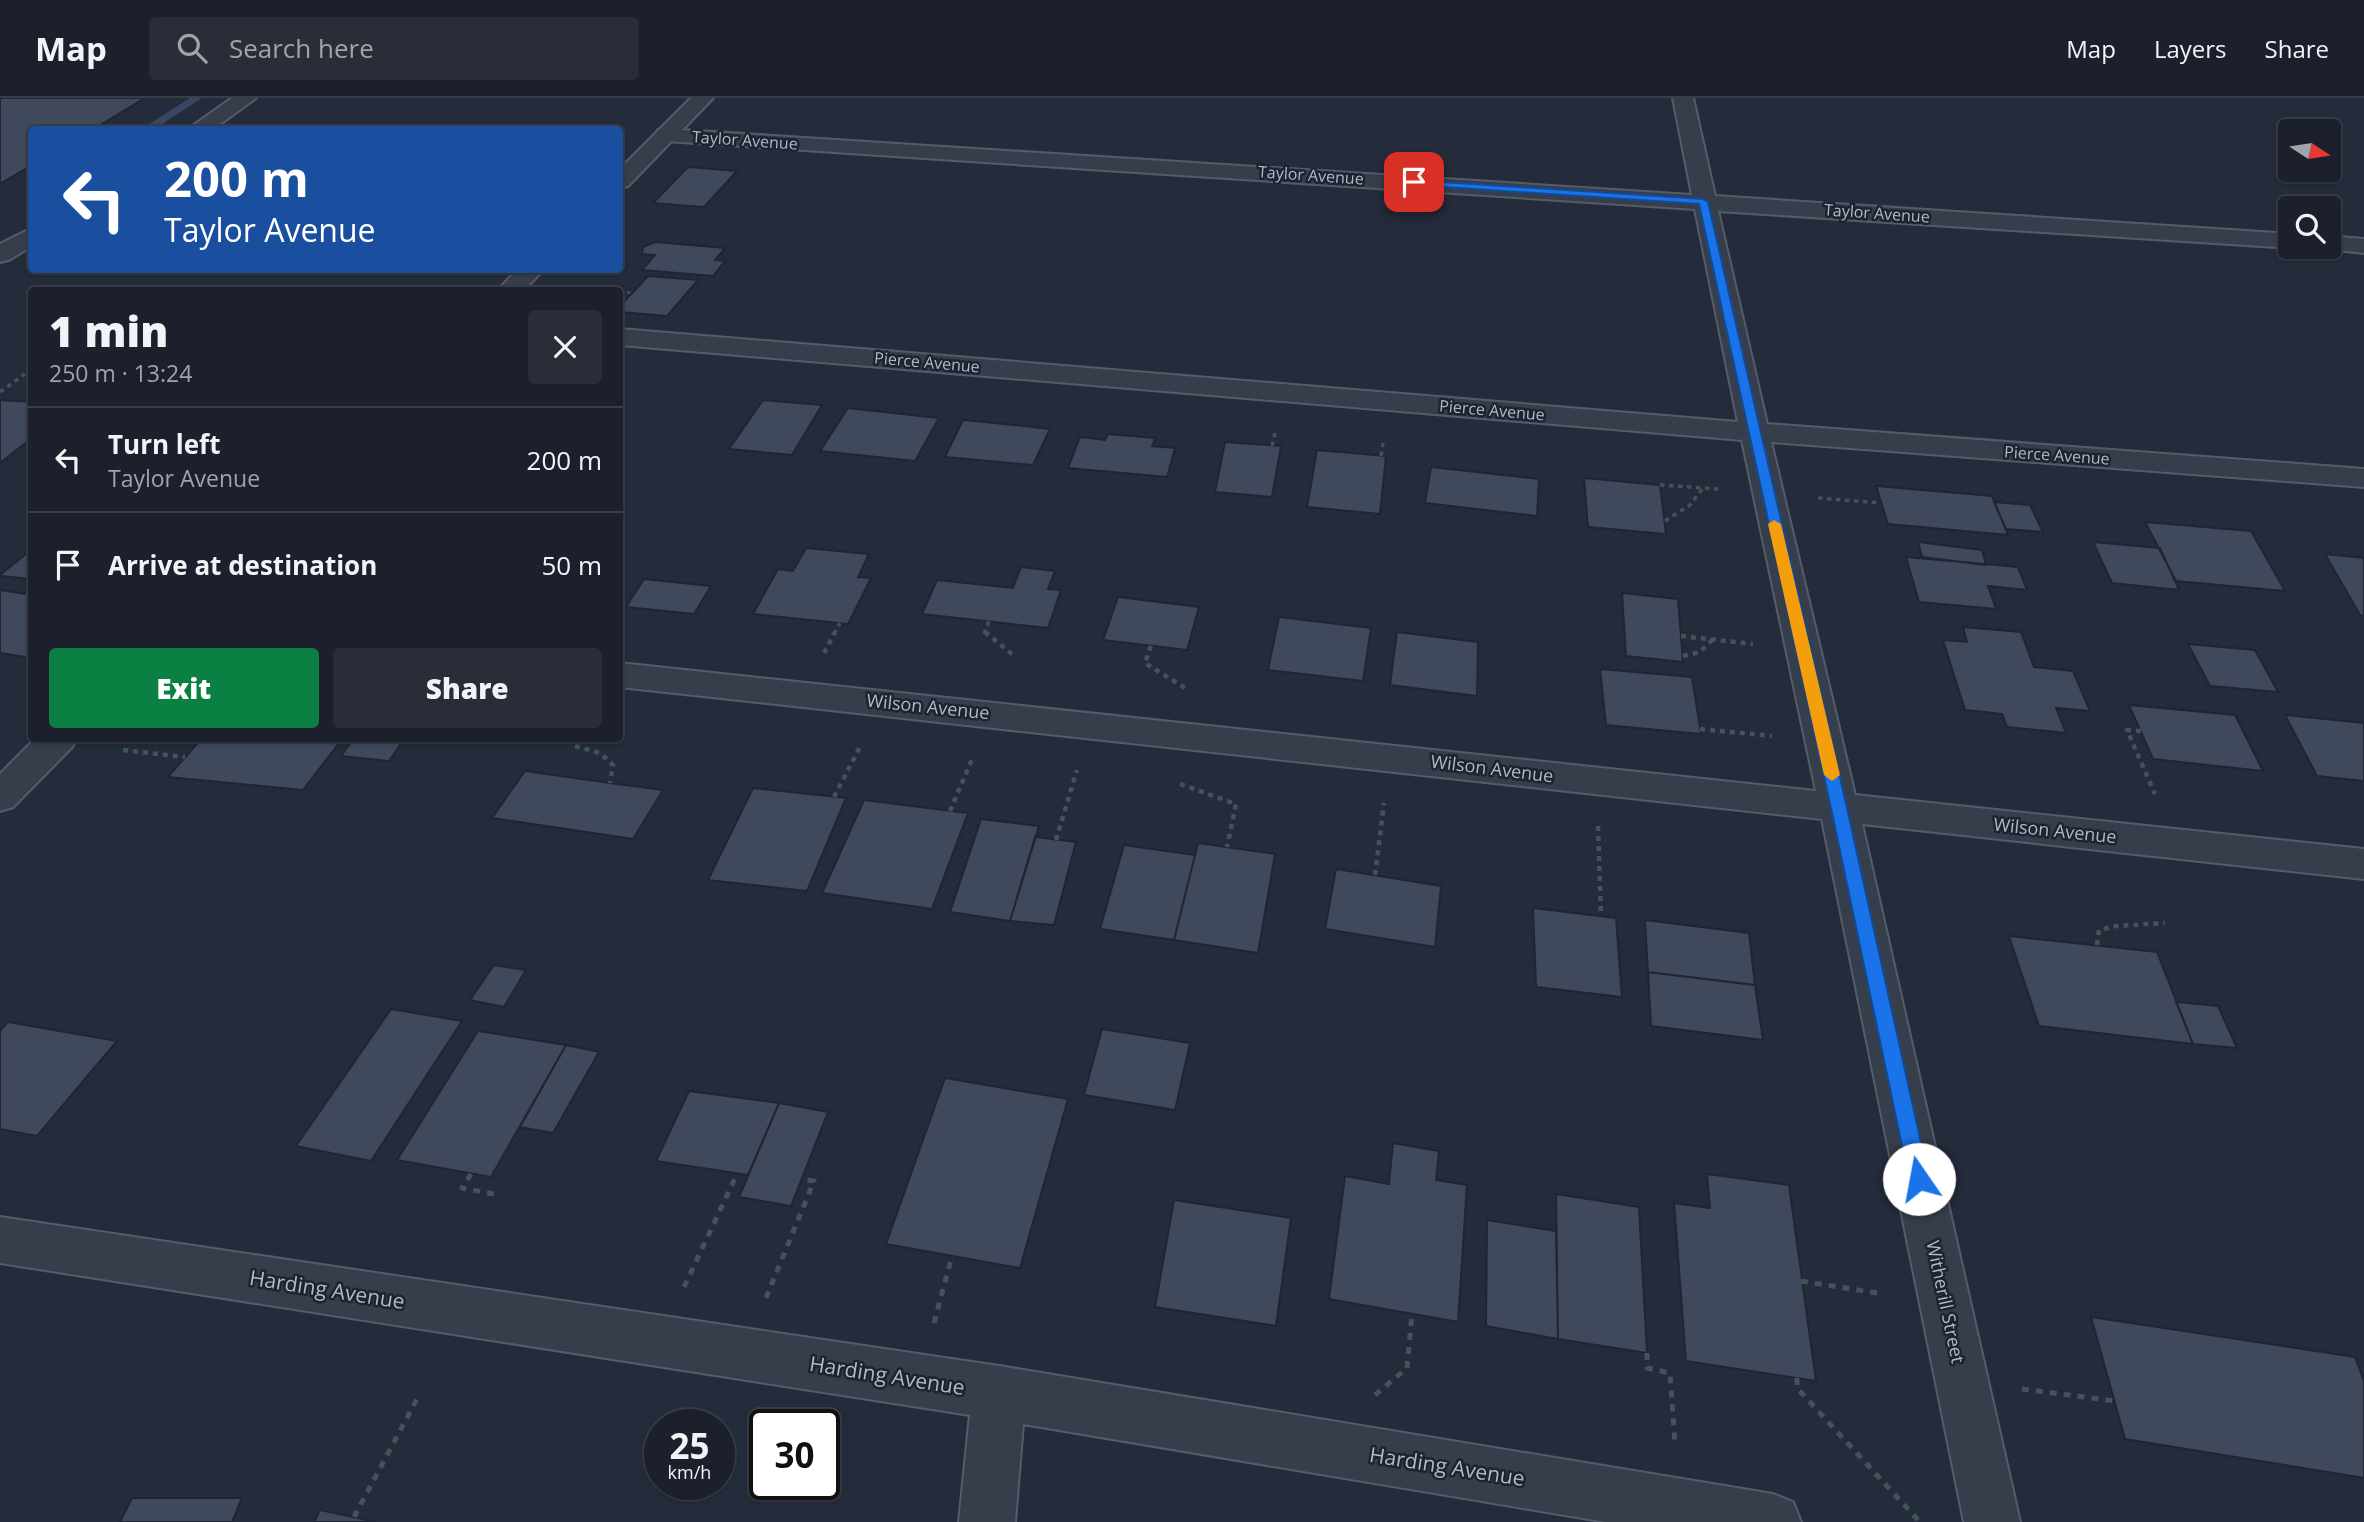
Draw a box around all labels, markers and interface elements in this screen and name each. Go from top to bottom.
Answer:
search box [149,17,639,80]
text: Map [35,26,107,71]
icon: search [173,29,211,67]
text: Search here [229,30,374,66]
text: Map [2066,32,2116,65]
text: Layers [2154,32,2227,65]
text: Share [2265,32,2329,65]
north arrow [2278,119,2342,182]
map controls [2278,119,2341,259]
street label: Taylor Avenue [691,125,799,155]
text: 200 m [164,145,309,211]
pin [1384,152,1444,212]
icon: left [49,154,140,245]
street label: Taylor Avenue [1257,160,1365,190]
icon: arrive [1395,163,1433,201]
button: search [2278,196,2341,259]
street label: Taylor Avenue [1823,198,1931,228]
text: Taylor Avenue [164,208,376,251]
text: 1 min [49,302,168,359]
button: close [528,310,602,384]
street label: Pierce Avenue [873,346,981,378]
text: 250 m · 13:24 [49,357,192,389]
street label: Pierce Avenue [1438,394,1546,426]
text: Turn left [108,426,220,462]
street label: Pierce Avenue [2004,440,2110,470]
icon: left [49,441,87,479]
text: 200 m [527,442,602,478]
text: Taylor Avenue [108,462,260,494]
icon: arrive [49,546,87,584]
text: Arrive at destination [108,547,377,583]
text: 50 m [541,547,602,583]
button: Exit [49,648,319,728]
button: Share [333,648,602,728]
street label: Wilson Avenue [865,688,991,724]
street label: Wilson Avenue [1429,749,1555,787]
street label: Wilson Avenue [1992,812,2118,848]
position arrow [1882,1142,1956,1216]
street label: Witherill Street [1921,1238,1971,1365]
street label: Harding Avenue [248,1263,407,1315]
street label: Harding Avenue [808,1349,967,1401]
speed limit sign: 30 [749,1409,840,1500]
text: 25 [669,1422,710,1469]
street label: Harding Avenue [1368,1440,1527,1492]
text: km/h [668,1460,711,1484]

